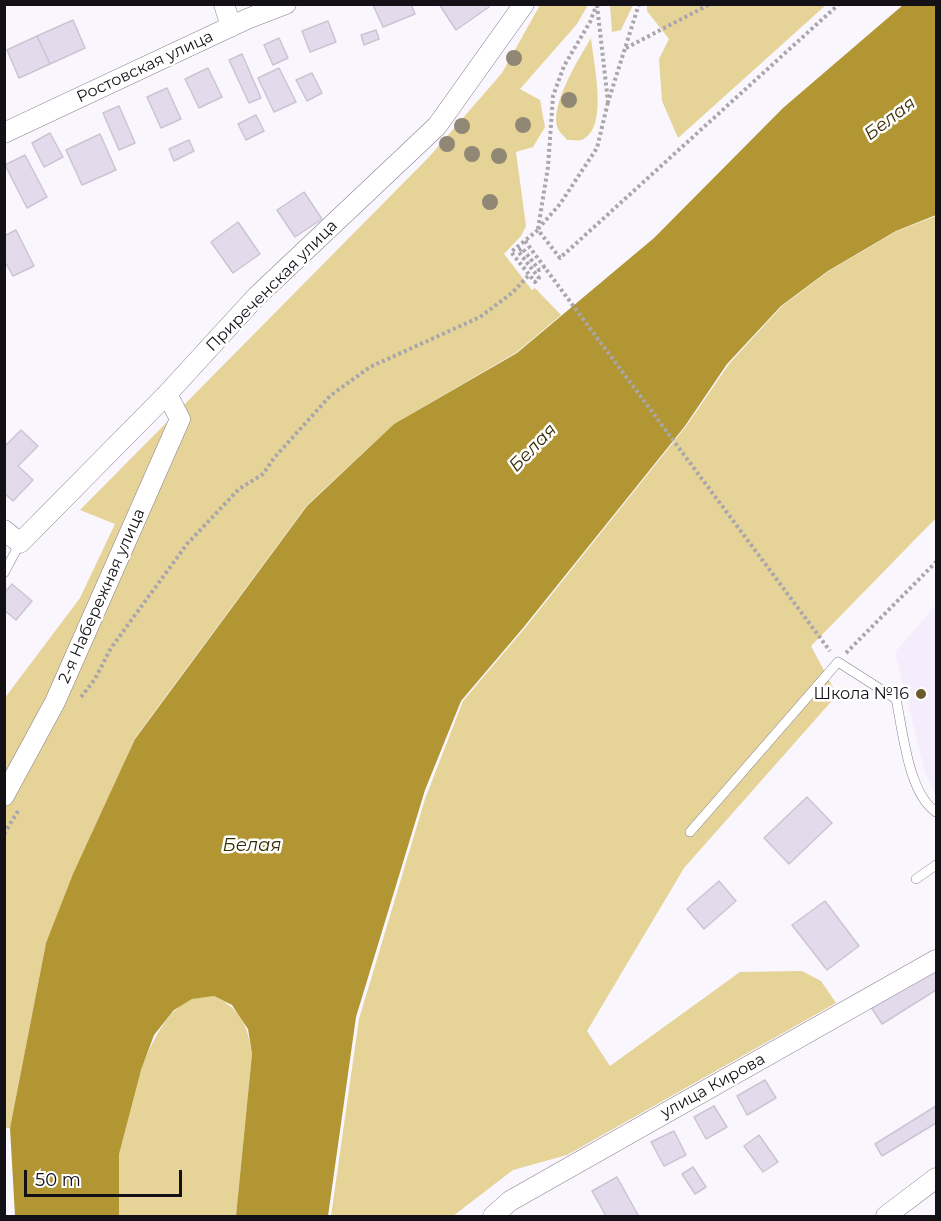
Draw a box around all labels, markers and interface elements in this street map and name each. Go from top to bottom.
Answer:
street label: Ростовская улица [74,27,216,107]
water label: Белая [860,93,920,145]
street label: Приреченская улица [202,216,342,356]
water label: Белая [505,419,561,477]
street label: 2-я Набережная улица [55,506,149,686]
place label: Школа №16 [814,684,909,704]
marker: Школа №16 [914,687,928,701]
water label: Белая [223,835,281,857]
street label: улица Кирова [657,1049,769,1123]
scale bar [27,1158,184,1196]
text: 50 m [35,1169,81,1191]

